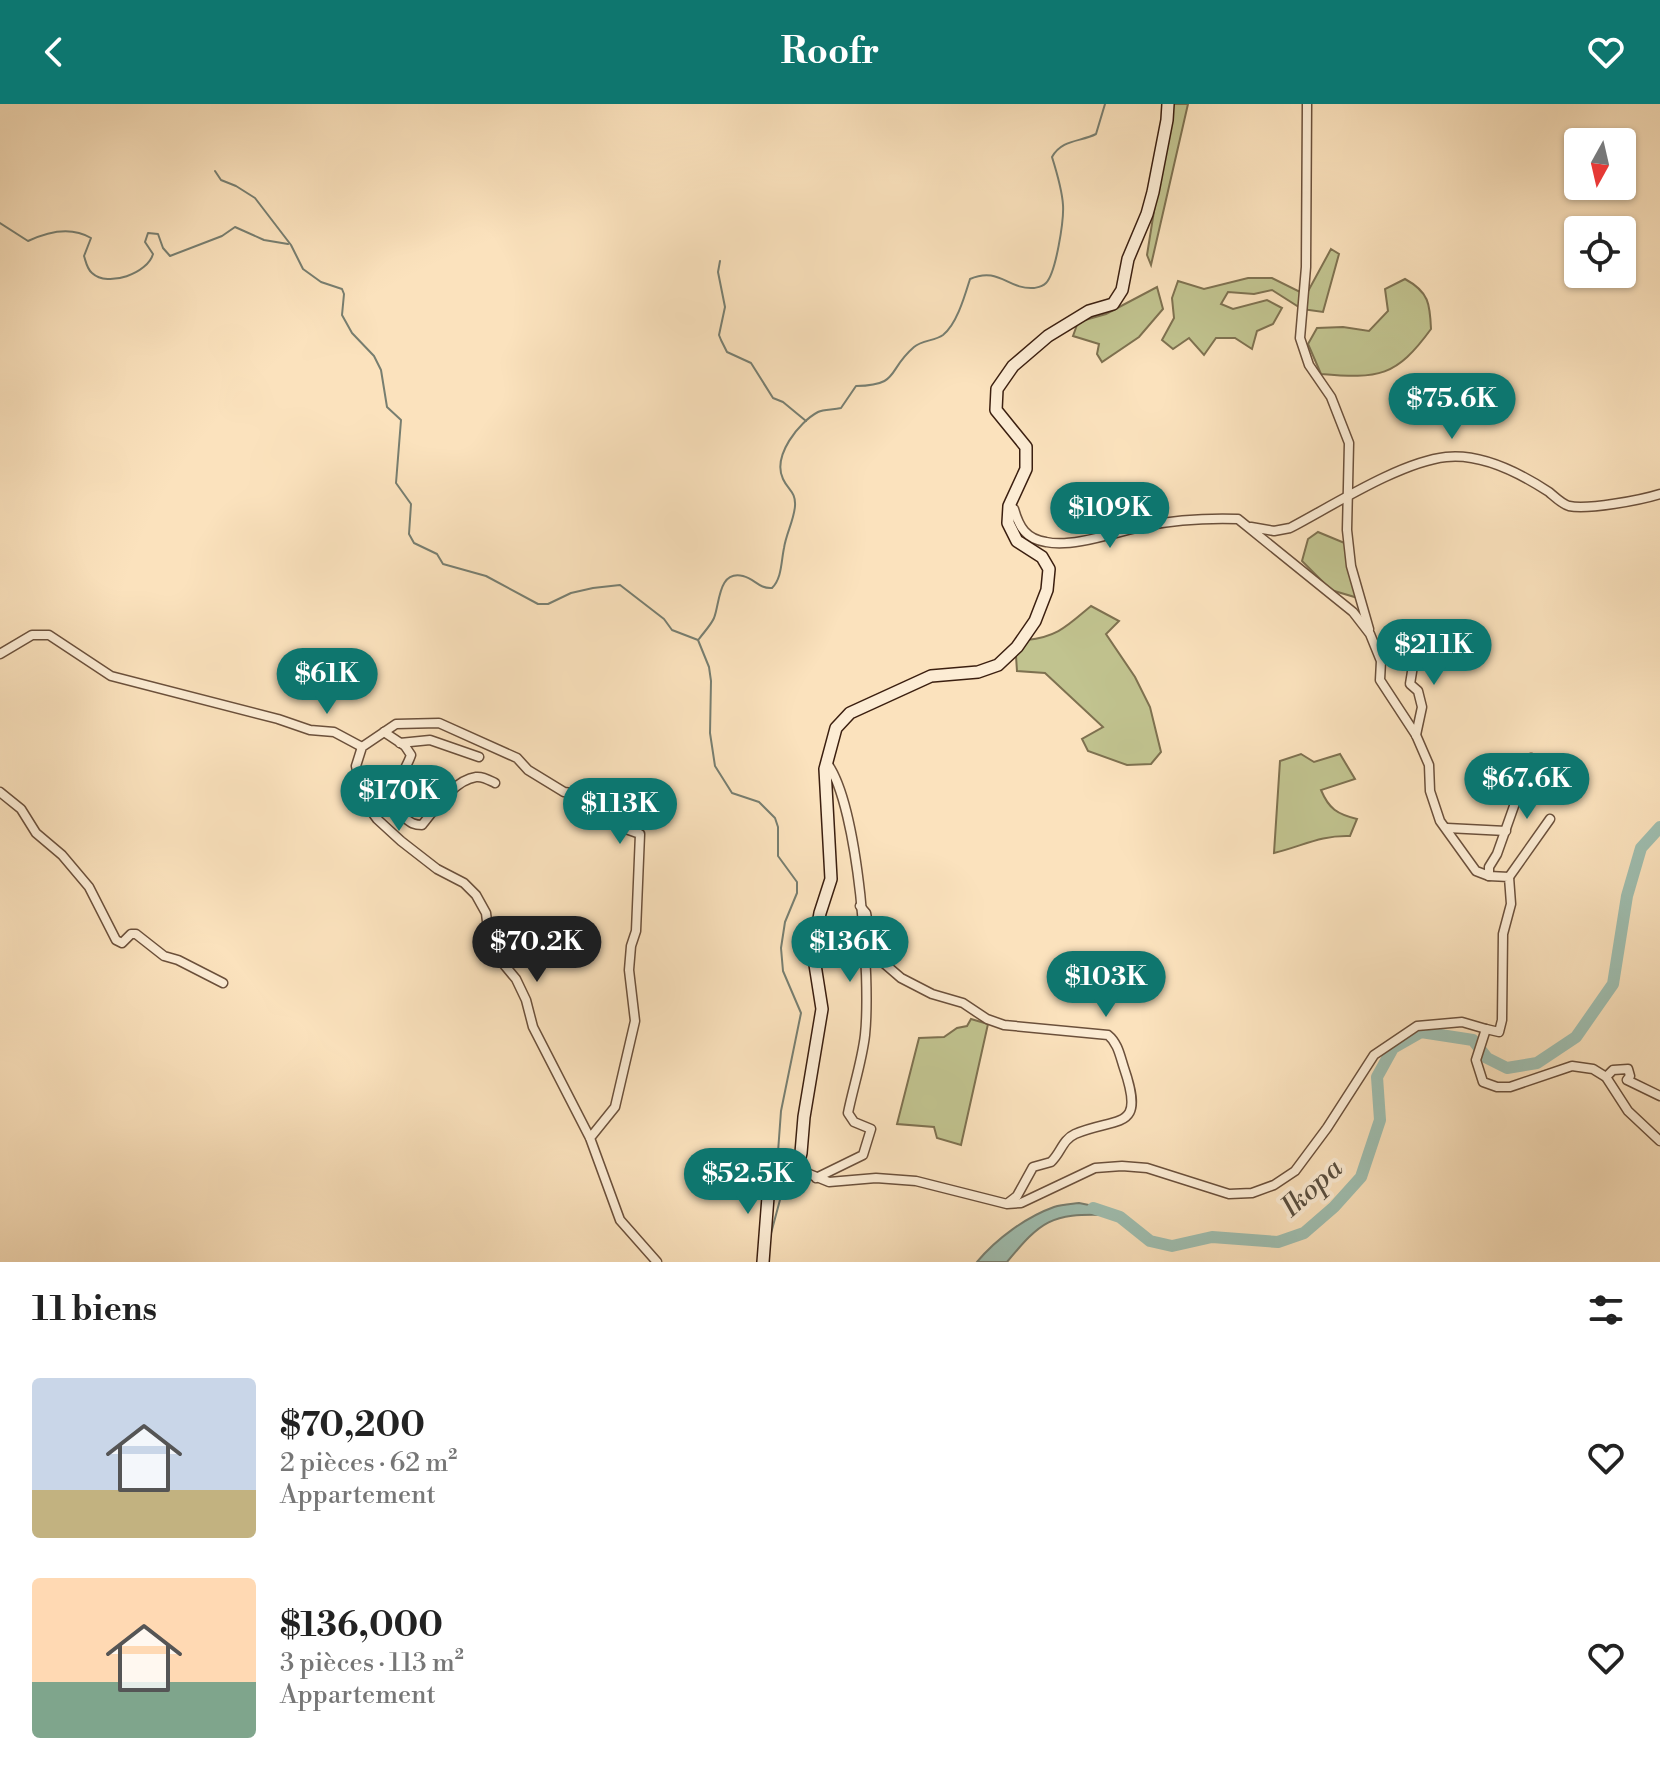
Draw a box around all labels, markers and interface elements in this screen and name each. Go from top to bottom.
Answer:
icon: back [32,30,76,74]
text: Roofr [781,30,879,75]
icon: heart [1584,30,1628,74]
north arrow [1564,128,1636,200]
map controls [1564,128,1636,288]
button: locate [1564,216,1636,288]
pin: $75.6K [1387,373,1517,441]
text: $75.6K [1407,383,1497,415]
pin: $109K [1054,482,1166,550]
text: $109K [1068,492,1152,524]
pin: $211K [1378,619,1490,687]
text: $211K [1395,629,1473,661]
pin: $61K [280,648,374,716]
text: $61K [295,658,359,690]
pin: $67.6K [1462,753,1592,821]
text: $67.6K [1482,763,1572,795]
pin: $170K [343,765,455,833]
text: $170K [359,775,439,807]
pin: $113K [564,778,676,846]
text: $113K [581,788,659,820]
pin: $70.2K [472,916,602,984]
pin: $136K [794,916,906,984]
text: $70.2K [490,926,584,958]
text: $136K [809,926,891,958]
pin: $103K [1050,951,1162,1019]
text: $103K [1065,961,1147,993]
pin: $52.5K [683,1148,813,1216]
water label: Ikopa [1273,1151,1350,1226]
text: $52.5K [702,1158,794,1190]
icon: filters [1584,1288,1628,1332]
text: 11 biens [32,1289,157,1331]
text: $70,200 [280,1405,425,1447]
icon: home [96,1410,192,1506]
icon: heart [1584,1436,1628,1480]
text: 2 pièces · 62 m² [280,1447,457,1479]
text: Appartement [280,1479,436,1511]
text: $136,000 [280,1605,443,1647]
icon: home [96,1610,192,1706]
icon: heart [1584,1636,1628,1680]
text: 3 pièces · 113 m² [280,1647,464,1679]
text: Appartement [280,1679,436,1711]

